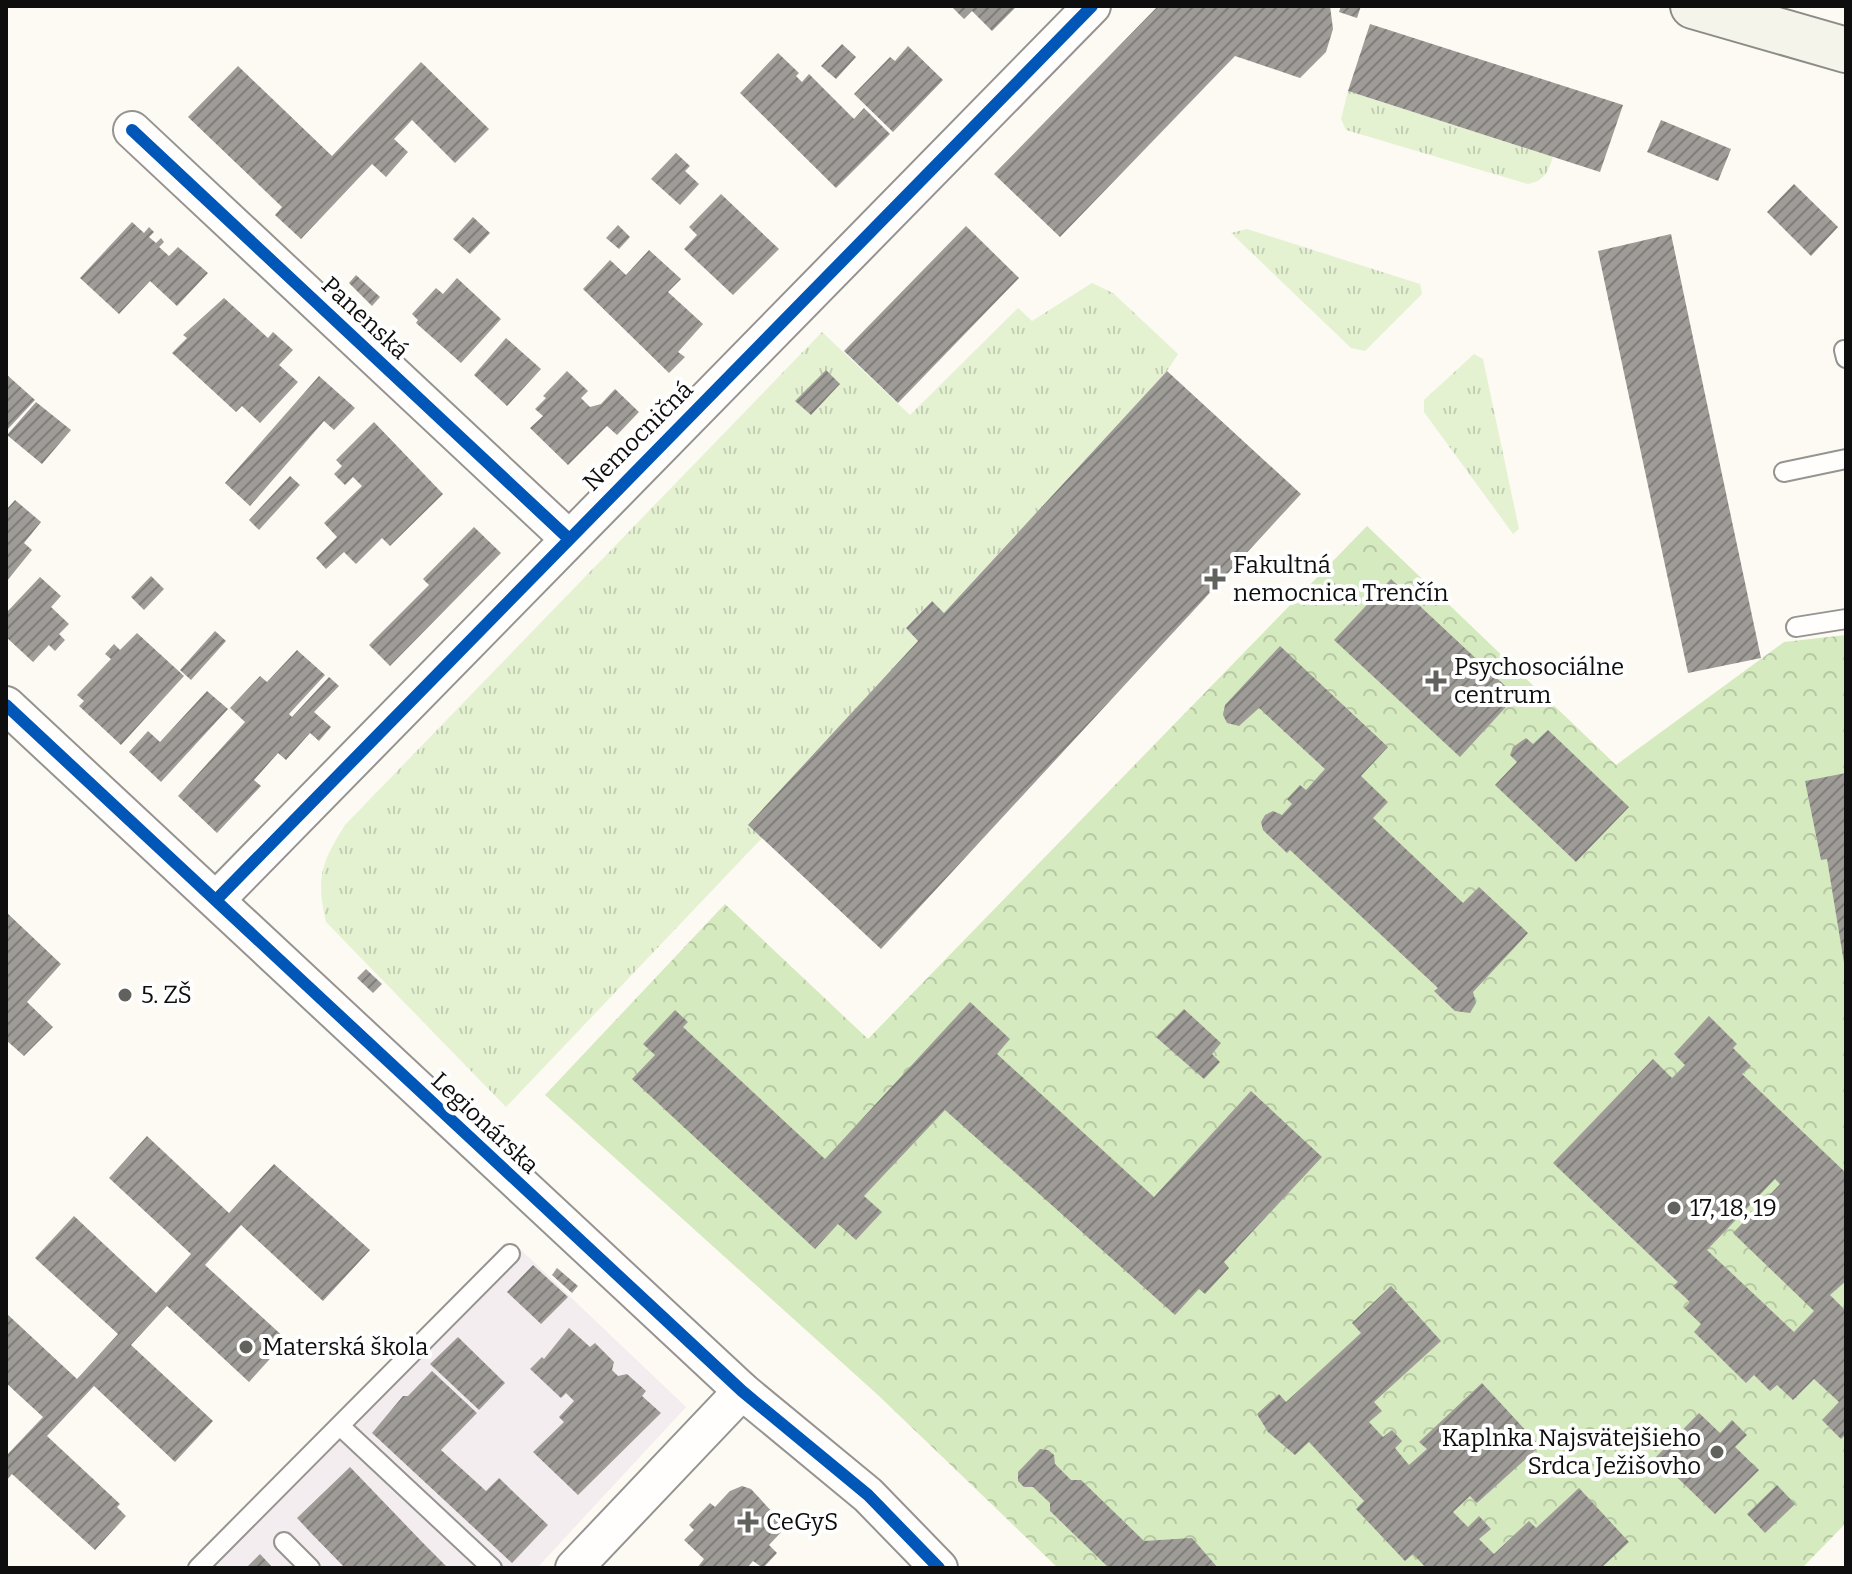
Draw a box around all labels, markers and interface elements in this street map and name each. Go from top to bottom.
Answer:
street label: Panenská [316,271,414,365]
street label: Nemocničná [578,376,698,496]
place label: Fakultná nemocnica Trenčín [1233,551,1448,607]
marker: Fakultná nemocnica Trenčín [1204,568,1226,590]
place label: Psychosociálne centrum [1454,653,1624,709]
marker: Psychosociálne centrum [1425,670,1447,692]
place label: 5. ZŠ [141,980,192,1009]
marker: 5. ZŠ [116,986,134,1004]
street label: Legionárska [426,1066,544,1180]
place label: 17, 18, 19 [1690,1194,1777,1222]
marker: 17, 18, 19 [1665,1199,1683,1217]
place label: Materská škola [262,1333,428,1361]
marker: Materská škola [237,1338,255,1356]
place label: Kaplnka Najsvätejšieho Srdca Ježišovho [1442,1424,1701,1480]
marker: Kaplnka Najsvätejšieho Srdca Ježišovho [1708,1443,1726,1461]
place label: CeGyS [766,1508,838,1536]
marker: CeGyS [737,1511,759,1533]

